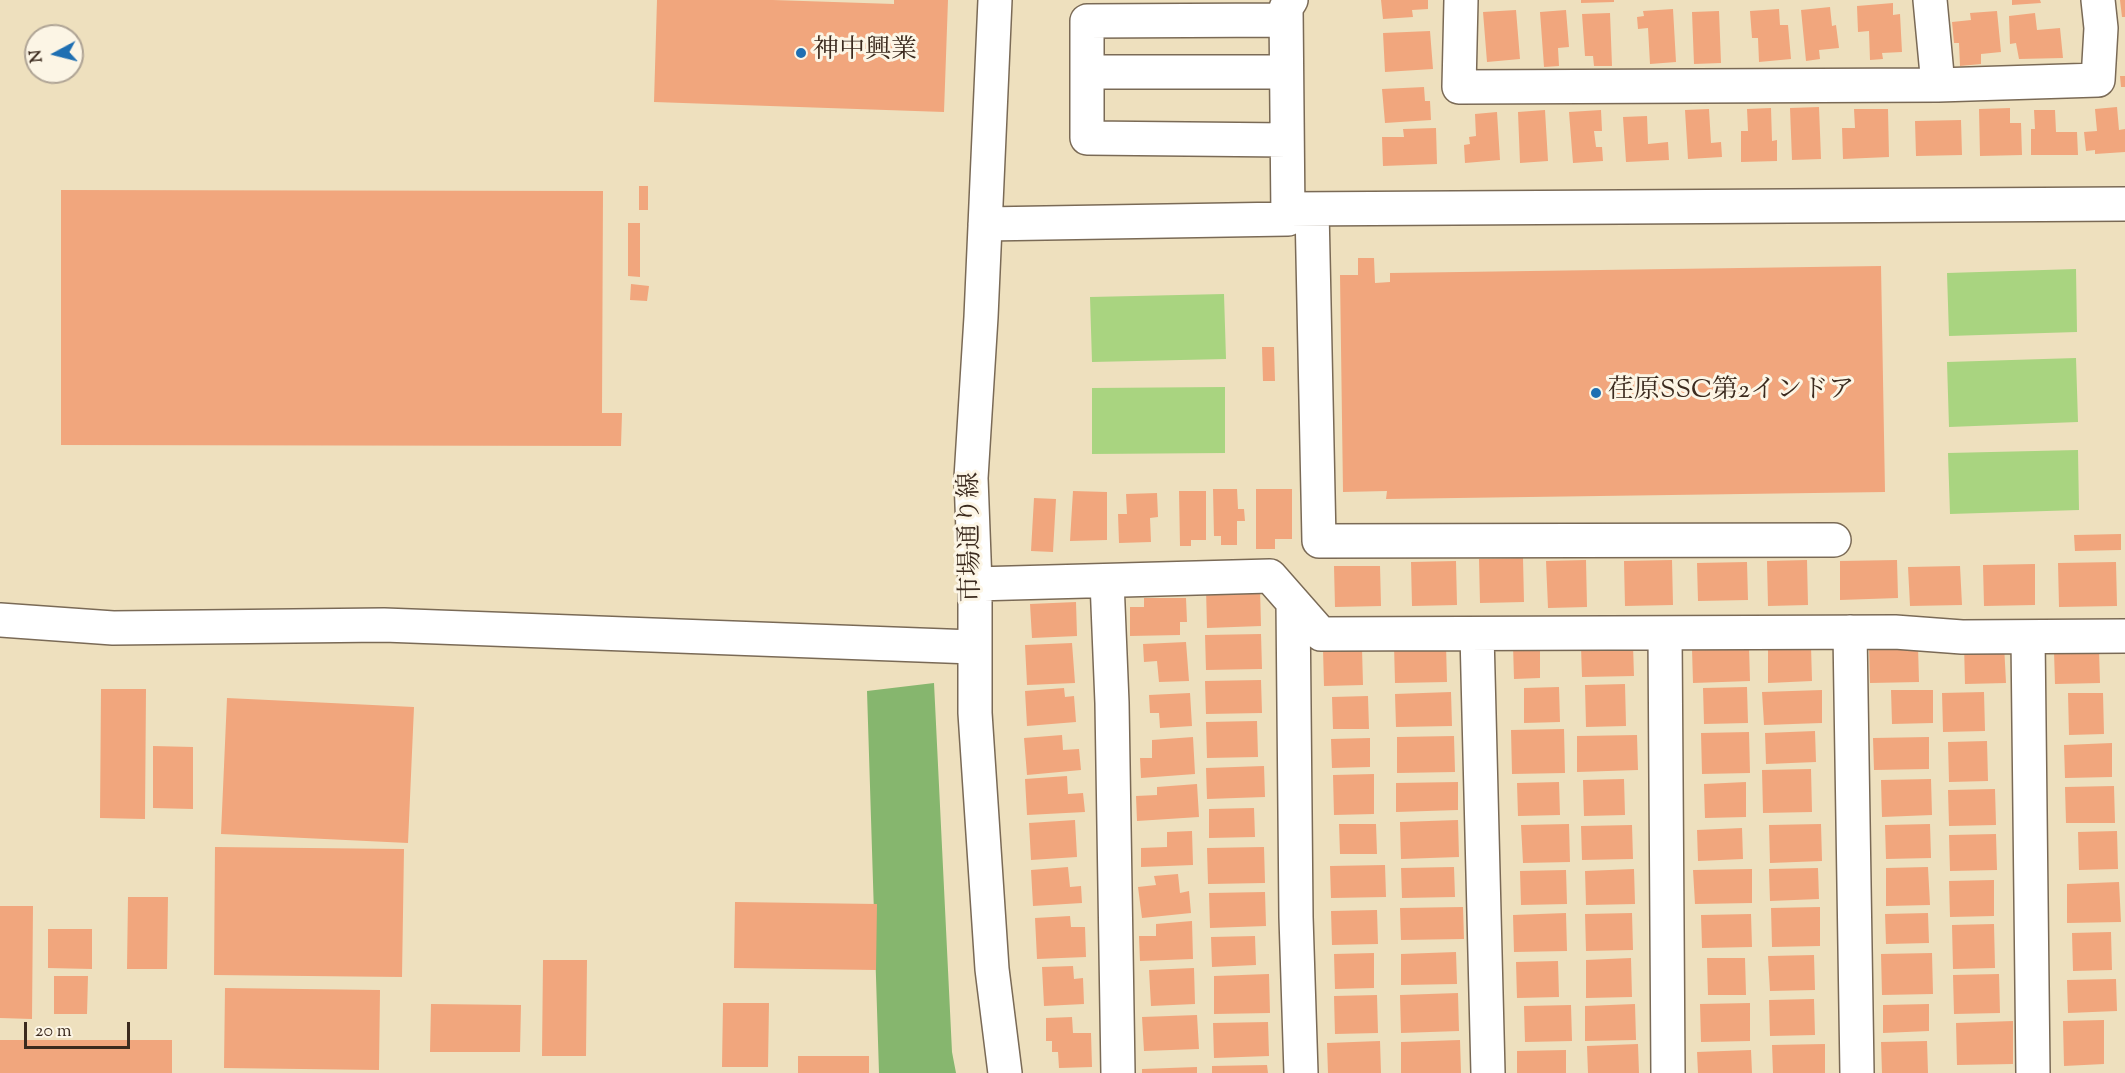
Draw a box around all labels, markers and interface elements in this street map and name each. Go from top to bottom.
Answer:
north arrow [24,24,84,84]
place label: 神中興業 [813,37,917,69]
marker: 神中興業 [794,46,808,60]
text: N [25,48,50,64]
place label: 荏原SSC第2インドア [1608,377,1854,409]
marker: 荏原SSC第2インドア [1589,386,1603,400]
street label: 市場通り線 [956,472,990,602]
scale bar [27,1010,134,1048]
text: 20 m [35,1019,72,1045]

